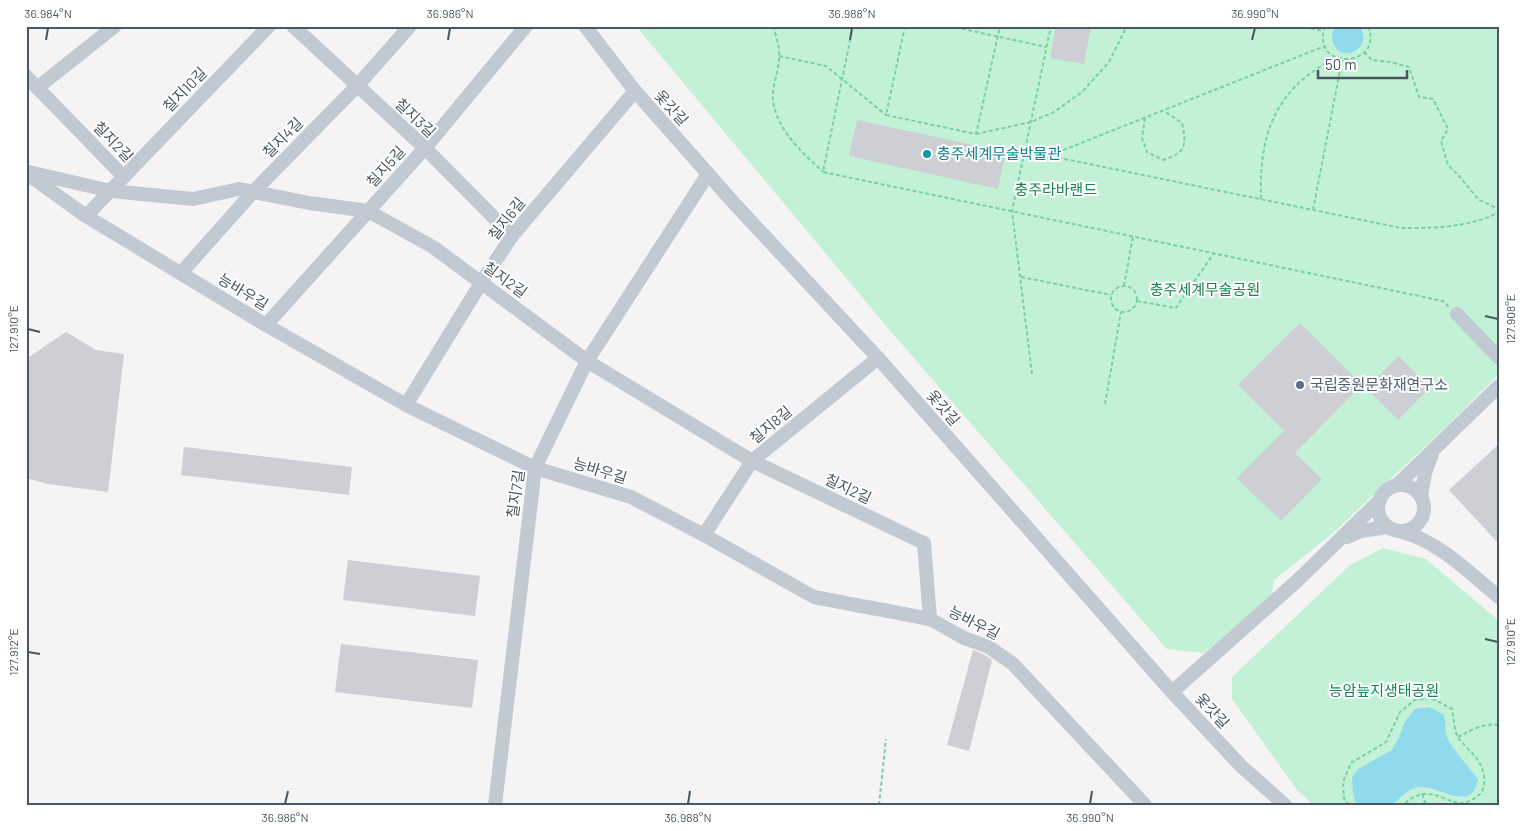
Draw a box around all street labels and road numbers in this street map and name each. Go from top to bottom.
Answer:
street label: 칠지10길 [159,63,210,115]
street label: 옻갓길 [651,86,692,129]
street label: 칠지3길 [392,94,440,141]
street label: 칠지4길 [258,113,306,161]
street label: 칠지2길 [90,117,137,165]
street label: 칠지5길 [362,142,408,191]
street label: 칠지6길 [484,193,528,243]
street label: 칠지2길 [480,257,531,301]
street label: 능바우길 [215,269,272,313]
street label: 옻갓길 [923,386,964,429]
street label: 칠지8길 [746,402,795,447]
street label: 능바우길 [571,453,629,487]
street label: 칠지7길 [503,469,527,519]
street label: 칠지2길 [822,469,875,507]
street label: 능바우길 [946,602,1003,643]
street label: 옻갓길 [1192,689,1233,732]

